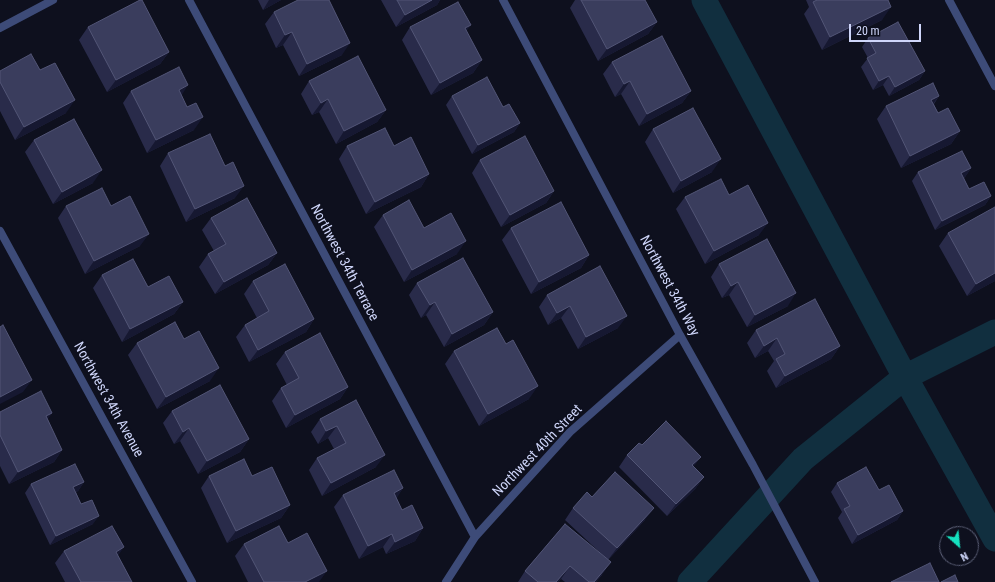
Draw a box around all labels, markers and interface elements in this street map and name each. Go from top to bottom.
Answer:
scale bar [851,16,923,42]
text: 20 m [856,24,880,38]
street label: Northwest 34th Terrace [306,202,382,324]
street label: Northwest 34th Way [635,233,703,339]
street label: Northwest 34th Avenue [69,340,147,460]
street label: Northwest 40th Street [490,402,586,500]
north arrow [939,526,979,566]
text: N [958,549,970,564]

